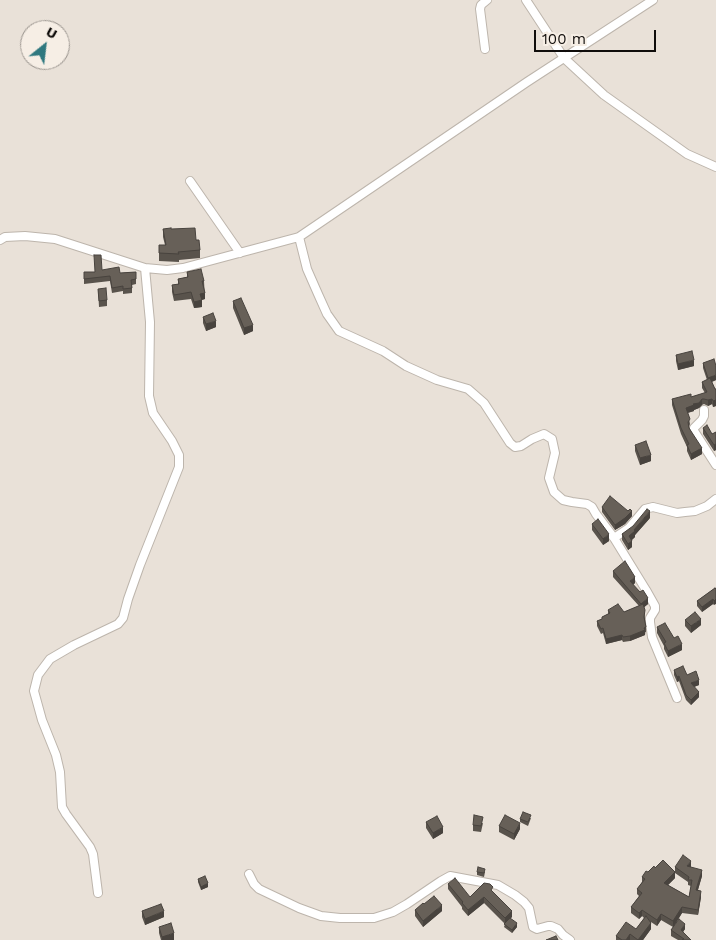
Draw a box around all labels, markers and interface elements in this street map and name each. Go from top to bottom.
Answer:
north arrow [20,20,70,70]
scale bar [536,20,658,52]
text: U [44,23,60,42]
text: 100 m [542,30,586,48]

